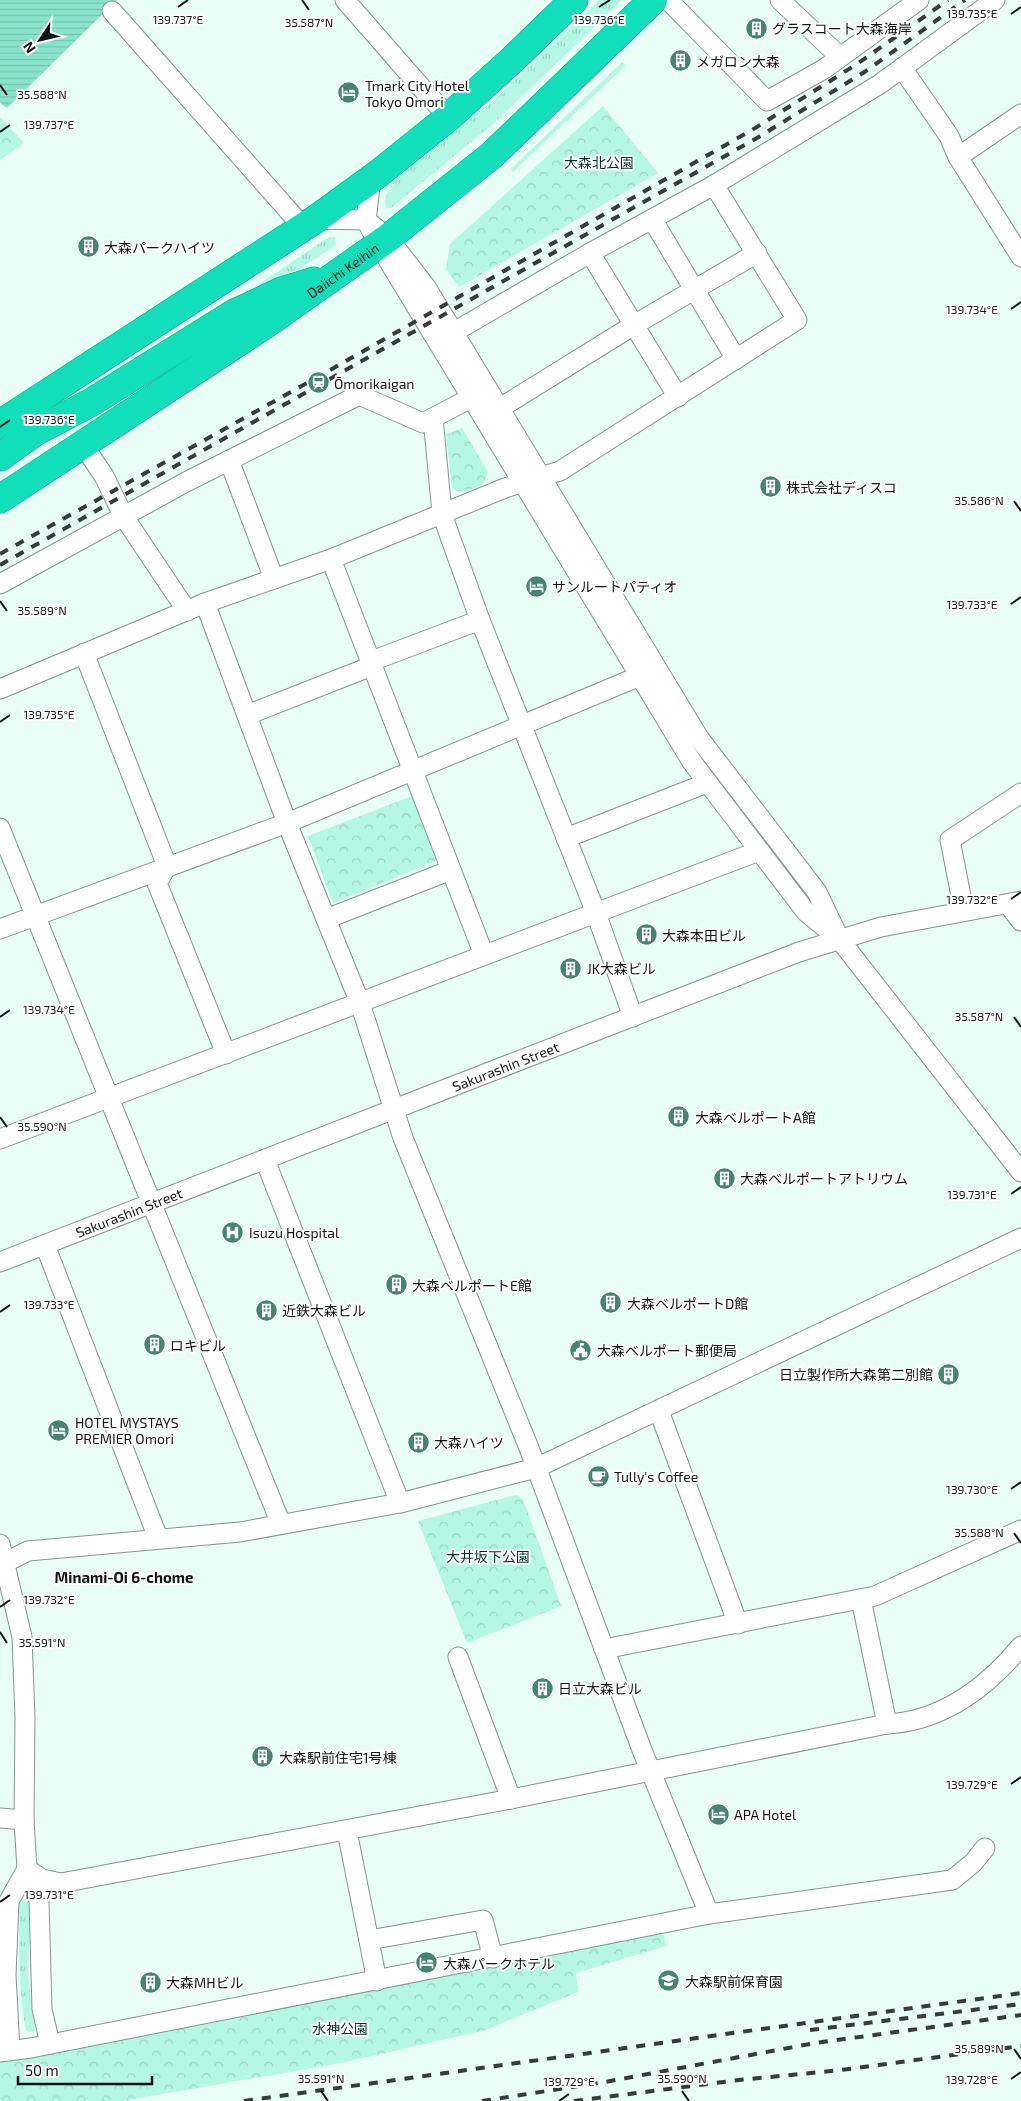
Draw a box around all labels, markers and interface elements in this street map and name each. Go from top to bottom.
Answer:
text: 139.735°E [947,6,998,20]
text: 139.737°E [153,12,204,26]
text: 139.736°E [573,12,625,26]
north arrow [15,15,65,65]
text: 35.587°N [285,15,333,29]
building icon: グラスコート大森海岸 [744,16,768,40]
place label: グラスコート大森海岸 [772,20,912,37]
text: N [19,39,39,57]
building icon: メガロン大森 [668,49,692,73]
place label: メガロン大森 [696,53,780,70]
place label: Tmark City Hotel Tokyo Omori [365,77,470,110]
hotel icon: Tmark City Hotel Tokyo Omori [337,81,361,105]
text: 35.588°N [17,87,67,101]
text: 139.737°E [24,117,75,131]
park label: 大森北公園 [564,154,634,171]
building icon: 大森パークハイツ [76,235,100,259]
place label: 大森パークハイツ [104,239,215,256]
street label: Daiichi Keihin [303,239,382,301]
text: 139.734°E [946,302,998,316]
station icon: Ōmorikaigan [306,371,330,395]
place label: Ōmorikaigan [334,375,415,392]
text: 139.736°E [23,412,75,426]
building icon: 株式会社ディスコ [758,475,782,499]
place label: 株式会社ディスコ [786,479,897,496]
text: 35.586°N [954,493,1004,507]
hotel icon: サンルートパティオ [524,574,548,598]
place label: サンルートパティオ [552,578,677,595]
text: 139.733°E [946,597,998,611]
text: 35.589°N [17,603,67,617]
text: 139.735°E [24,707,75,721]
text: 139.732°E [946,892,998,906]
building icon: 大森本田ビル [634,923,658,947]
place label: 大森本田ビル [662,927,746,944]
building icon: JK大森ビル [559,956,583,980]
place label: JK大森ビル [587,960,656,977]
text: 139.734°E [23,1002,75,1016]
text: 35.587°N [955,1009,1003,1023]
street label: Sakurashin Street [450,1038,561,1094]
building icon: 大森ベルポートA館 [667,1105,691,1129]
place label: 大森ベルポートA館 [695,1109,816,1126]
text: 35.590°N [17,1119,67,1133]
building icon: 大森ベルポートアトリウム [712,1166,736,1190]
place label: 大森ベルポートアトリウム [740,1170,908,1187]
street label: Sakurashin Street [73,1184,184,1240]
text: 139.731°E [947,1187,997,1201]
hospital icon: Isuzu Hospital [221,1220,245,1244]
place label: Isuzu Hospital [249,1224,340,1241]
building icon: 大森ベルポートE館 [384,1273,408,1297]
place label: 大森ベルポートE館 [412,1277,532,1294]
building icon: 大森ベルポートD館 [599,1291,623,1315]
place label: 大森ベルポートD館 [627,1295,748,1312]
text: 139.733°E [23,1297,75,1311]
building icon: 近鉄大森ビル [254,1298,278,1322]
place label: 近鉄大森ビル [282,1302,366,1319]
building icon: ロキビル [142,1333,166,1357]
place label: ロキビル [170,1337,226,1354]
public building icon: 大森ベルポート郵便局 [569,1338,593,1362]
place label: 大森ベルポート郵便局 [597,1342,737,1359]
building icon: 日立製作所大森第二別館 [937,1362,961,1386]
place label: 日立製作所大森第二別館 [779,1366,933,1383]
place label: HOTEL MYSTAYS PREMIER Omori [75,1414,179,1447]
hotel icon: HOTEL MYSTAYS PREMIER Omori [47,1418,71,1442]
building icon: 大森ハイツ [406,1430,430,1454]
place label: 大森ハイツ [434,1434,504,1451]
cafe icon: Tully's Coffee [586,1464,610,1488]
place label: Tully's Coffee [614,1468,698,1485]
text: 139.730°E [946,1482,998,1496]
text: 35.588°N [954,1525,1004,1539]
park label: 大井坂下公園 [446,1548,530,1565]
district label: Minami-Oi 6-chome [55,1568,193,1586]
text: 139.732°E [23,1592,75,1606]
text: 35.591°N [19,1635,65,1649]
building icon: 日立大森ビル [530,1676,554,1700]
place label: 日立大森ビル [558,1680,642,1697]
building icon: 大森駅前住宅1号棟 [251,1745,275,1769]
place label: 大森駅前住宅1号棟 [279,1749,397,1766]
text: 139.729°E [946,1777,998,1791]
hotel icon: APA Hotel [706,1802,730,1826]
place label: APA Hotel [734,1806,797,1823]
text: 139.731°E [24,1887,74,1901]
hotel icon: 大森パークホテル [415,1951,439,1975]
place label: 大森パークホテル [443,1955,555,1972]
school or university icon: 大森駅前保育園 [657,1969,681,1993]
building icon: 大森MHビル [138,1970,162,1994]
place label: 大森駅前保育園 [685,1973,783,1990]
place label: 大森MHビル [166,1974,244,1991]
park label: 水神公園 [312,2020,368,2037]
text: 35.589°N [954,2041,1004,2055]
scale bar [18,2054,151,2086]
text: 50 m [25,2061,59,2079]
text: 35.591°N [298,2071,344,2085]
text: 35.590°N [657,2071,707,2085]
text: 139.728°E [946,2072,998,2086]
text: 139.729°E [543,2074,595,2088]

